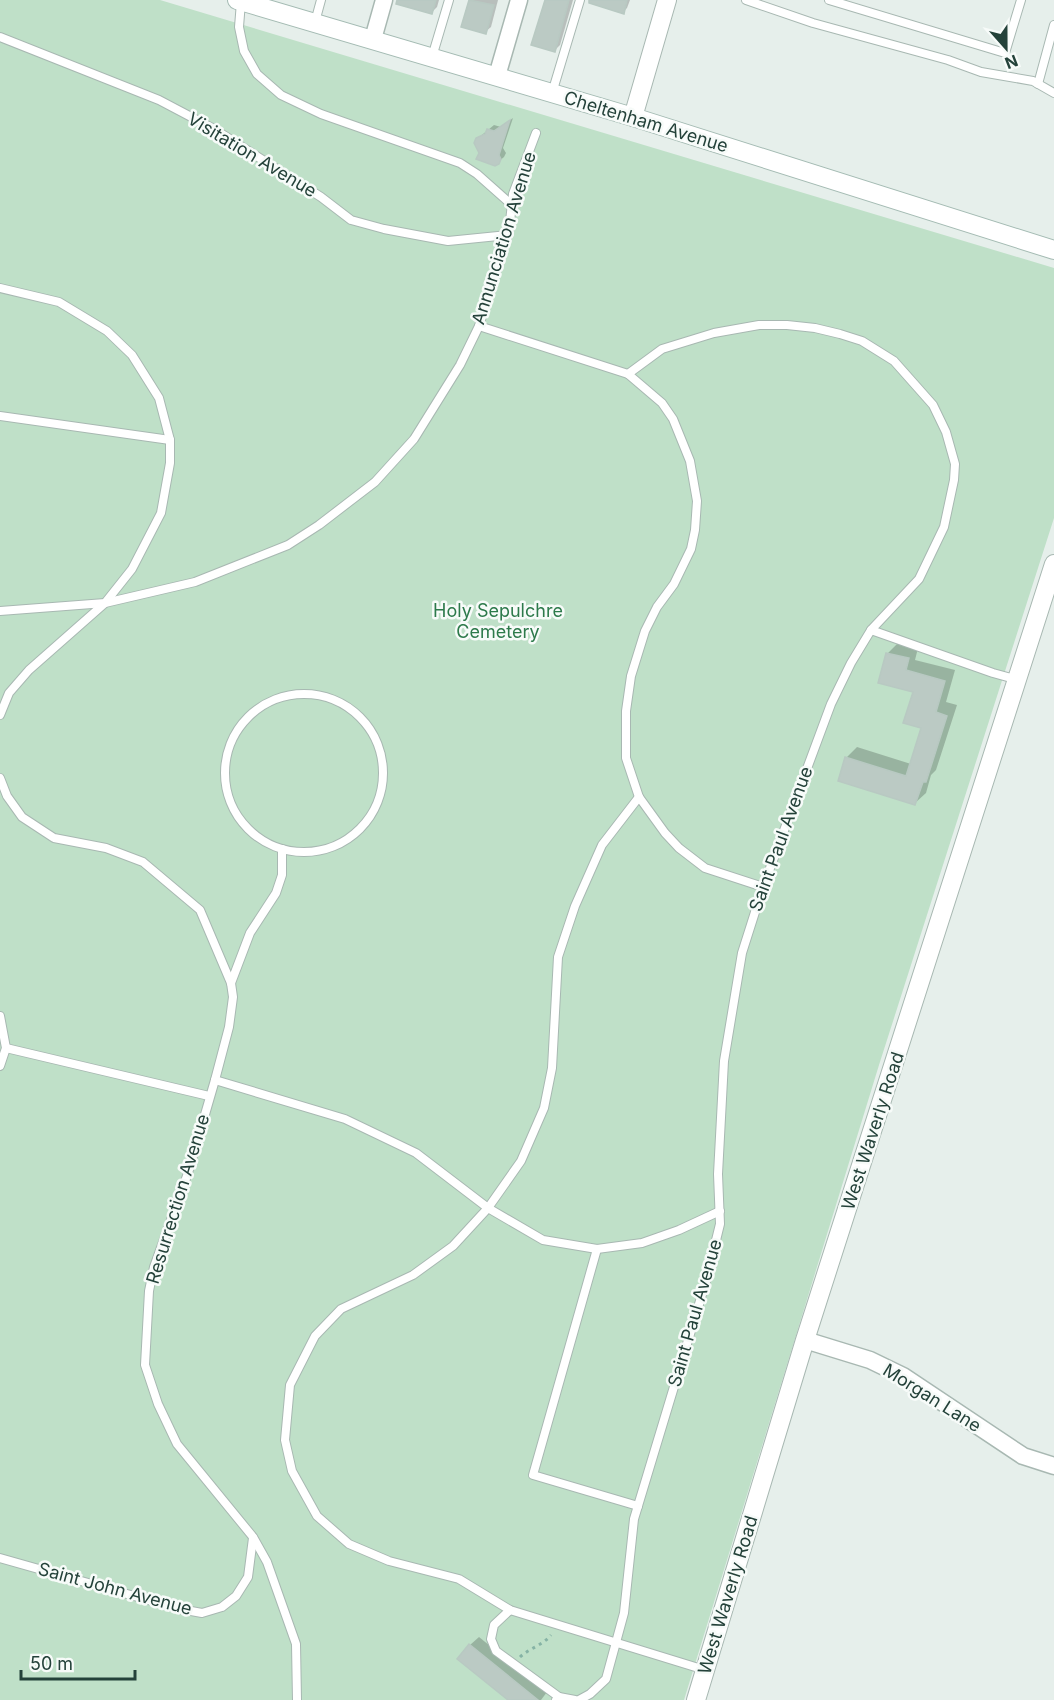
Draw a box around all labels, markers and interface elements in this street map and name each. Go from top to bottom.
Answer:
north arrow [976,18,1036,78]
text: N [1002,50,1021,74]
street label: Cheltenham Avenue [562,87,731,156]
street label: Visitation Avenue [184,108,321,201]
street label: Annunciation Avenue [467,149,540,327]
park label: Holy Sepulchre Cemetery [433,600,563,642]
street label: Saint Paul Avenue [745,764,816,914]
street label: West Waverly Road [837,1049,908,1212]
street label: Resurrection Avenue [142,1112,213,1286]
street label: Saint Paul Avenue [663,1237,726,1389]
street label: Morgan Lane [879,1359,985,1436]
street label: West Waverly Road [693,1513,762,1677]
street label: Saint John Avenue [36,1558,194,1619]
scale bar [21,1643,135,1681]
text: 50 m [30,1653,73,1674]

